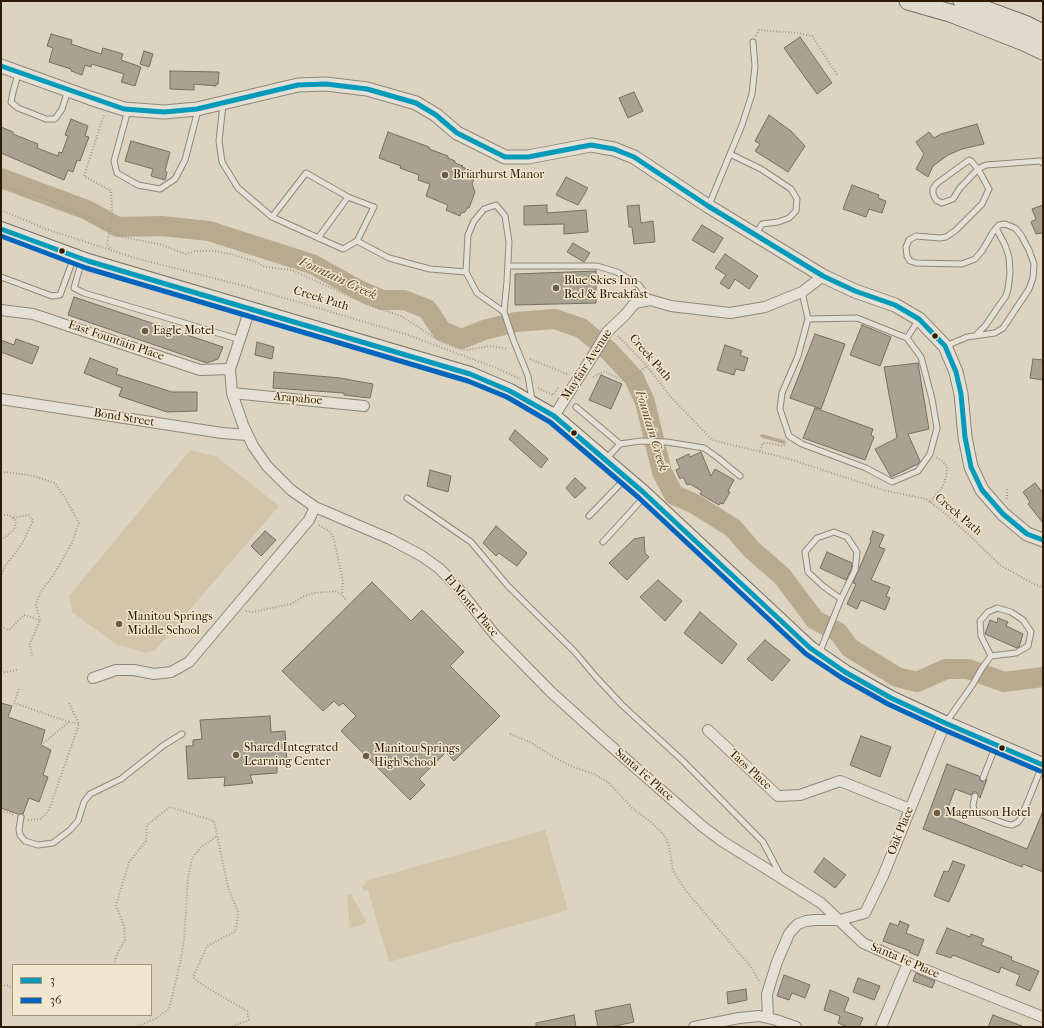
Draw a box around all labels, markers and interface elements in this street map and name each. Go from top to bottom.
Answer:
place label: Briarhurst Manor [453,168,544,182]
marker: Briarhurst Manor [440,170,450,180]
unlabelled marker [57,246,67,256]
water label: Fountain Creek [297,254,379,304]
place label: Blue Skies Inn Bed & Breakfast [564,274,648,302]
marker: Blue Skies Inn Bed & Breakfast [551,283,561,293]
street label: Creek Path [291,284,351,314]
street label: East Fountain Place [66,318,166,364]
place label: Eagle Motel [153,324,214,338]
marker: Eagle Motel [140,326,150,336]
street label: Mayfair Avenue [559,327,615,403]
unlabelled marker [930,331,940,341]
street label: Creek Path [626,332,674,384]
water label: Fountain Creek [631,388,671,474]
street label: Arapahoe [273,390,323,408]
street label: Bond Street [93,406,155,430]
unlabelled marker [569,428,579,438]
street label: Creek Path [931,491,985,539]
street label: El Monte Place [441,572,501,640]
place label: Manitou Springs Middle School [127,610,213,638]
marker: Manitou Springs Middle School [114,619,124,629]
place label: Shared Integrated Learning Center [244,741,338,769]
place label: Manitou Springs High School [374,742,460,770]
unlabelled marker [997,743,1007,753]
street label: Santa Fe Place [612,746,676,804]
street label: Taos Place [726,747,774,793]
marker: Shared Integrated Learning Center [231,750,241,760]
marker: Manitou Springs High School [361,751,371,761]
street label: Oak Place [885,805,917,857]
place label: Magnuson Hotel [945,806,1030,820]
marker: Magnuson Hotel [932,808,942,818]
street label: Santa Fe Place [868,940,942,982]
legend [12,964,152,1016]
text: 3 [50,973,55,987]
text: 36 [50,993,61,1007]

